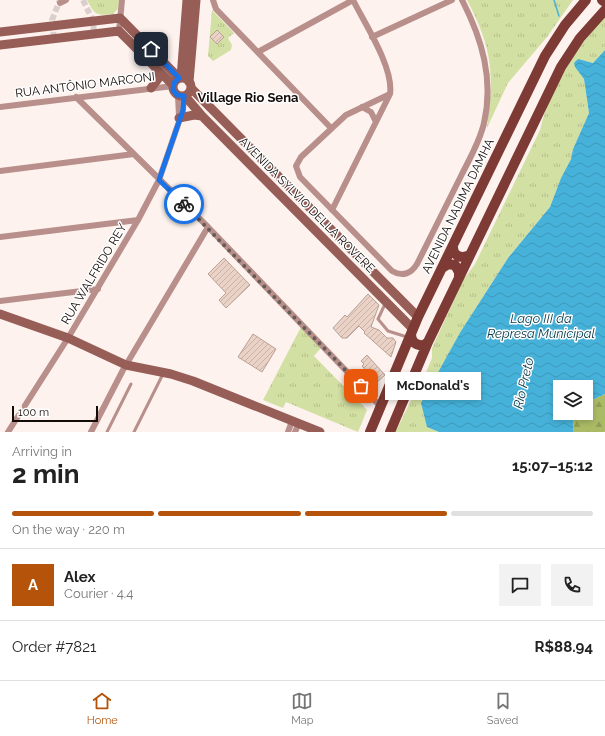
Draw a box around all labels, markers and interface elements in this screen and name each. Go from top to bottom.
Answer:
pin [134,32,168,66]
icon: home [140,38,162,60]
street label: RUA ANTÔNIO MARCONI [14,69,156,101]
district label: Village Rio Sena [198,90,299,105]
street label: AVENIDA SYLVIO DELLA ROVERE [236,134,378,276]
street label: AVENIDA NADIMA DAMHA [419,136,497,276]
courier [164,184,204,224]
icon: bike [173,193,195,215]
street label: RUA WALFRIDO REY [58,221,130,327]
water label: Lago III da Represa Municipal [487,311,595,341]
water label: Rio Preto [510,356,537,410]
pin [344,369,378,403]
callout: McDonald's [385,372,481,400]
icon: bag [350,375,372,397]
text: McDonald's [397,378,469,393]
map controls [553,380,593,420]
button: layers [553,380,593,420]
scale bar [12,404,98,423]
text: 100 m [18,406,49,419]
text: Arriving in [12,444,72,459]
text: 15:07–15:12 [512,457,593,475]
text: 2 min [12,459,79,489]
text: On the way · 220 m [12,522,125,537]
button: chat [499,564,541,606]
button: phone [551,564,593,606]
text: Alex [64,568,95,586]
text: A [28,576,38,594]
text: Courier · 4.4 [64,586,133,601]
text: Order #7821 [12,638,97,656]
text: R$88.94 [535,638,593,656]
tab: Home [87,690,118,727]
tab: Map [291,690,314,727]
tab: Saved [487,690,518,727]

